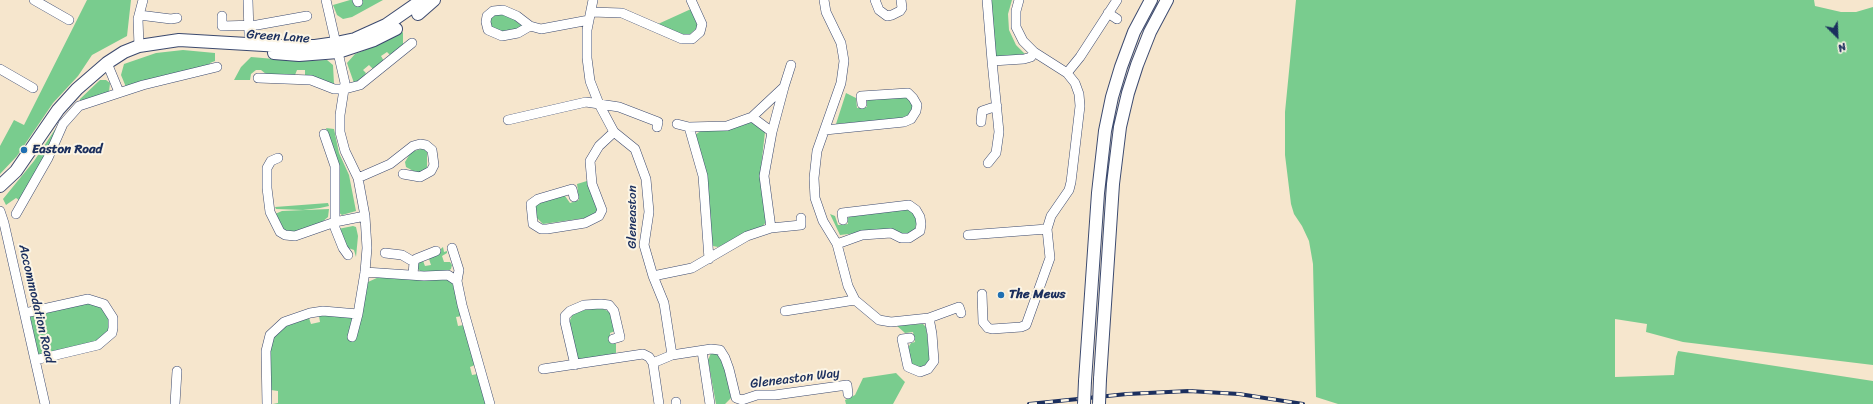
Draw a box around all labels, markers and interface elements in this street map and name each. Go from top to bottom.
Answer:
north arrow [1817,16,1857,56]
street label: Green Lane [246,27,310,47]
text: N [1835,37,1849,58]
place label: Easton Road [32,142,102,158]
marker: Easton Road [19,145,29,155]
street label: Gleneaston [625,185,641,249]
street label: Accommodation Road [15,243,57,365]
place label: The Mews [1009,287,1065,303]
marker: The Mews [996,290,1006,300]
street label: Gleneaston Way [749,366,841,392]

